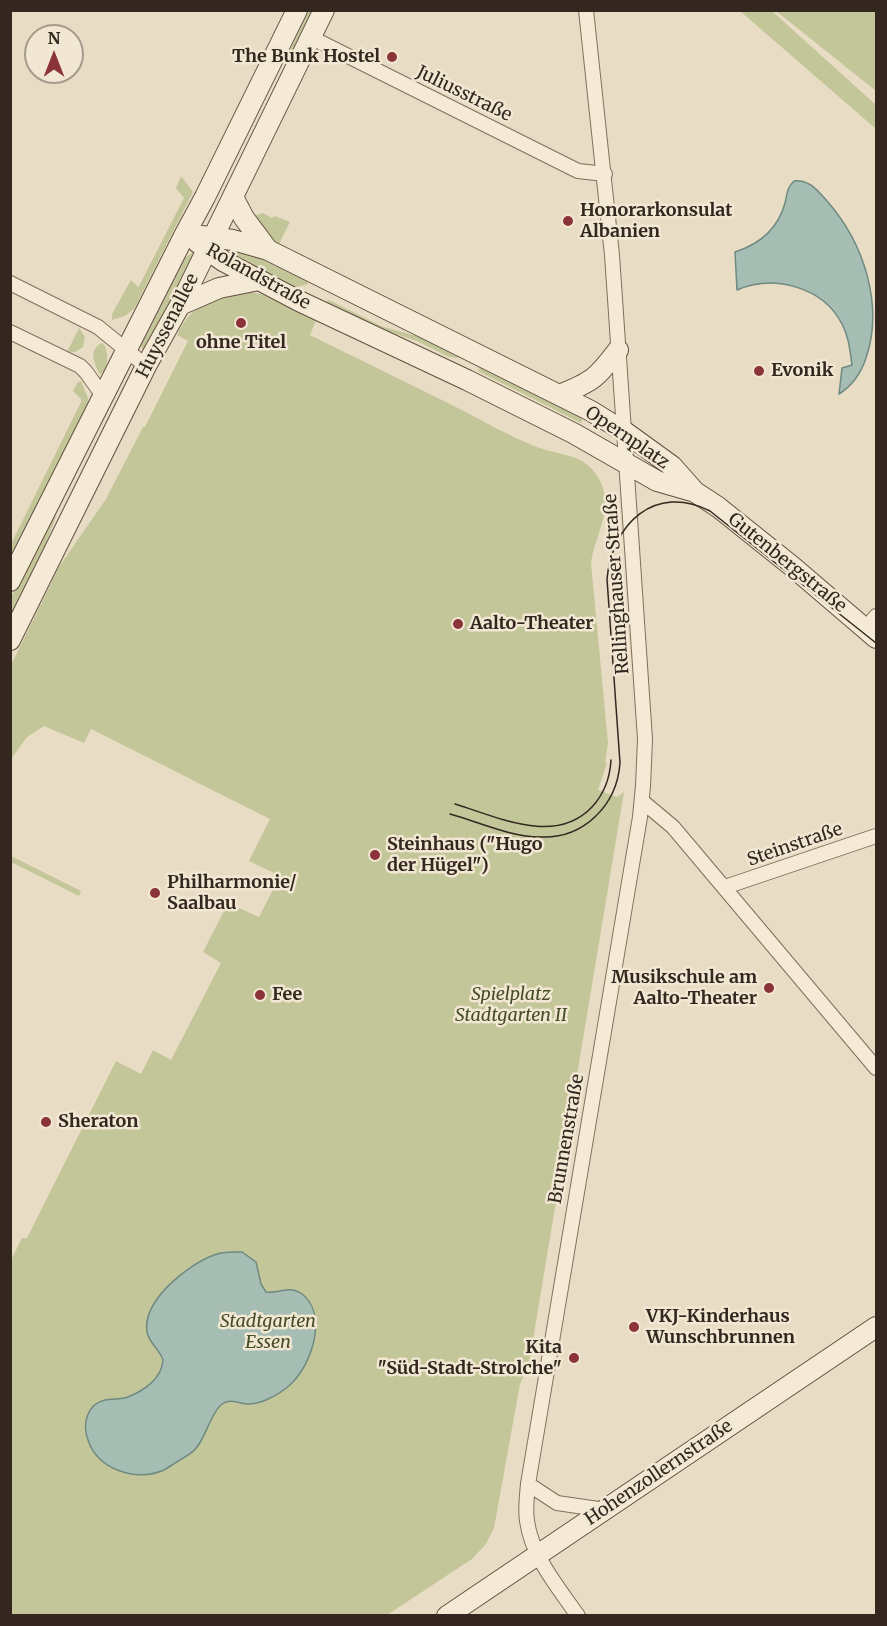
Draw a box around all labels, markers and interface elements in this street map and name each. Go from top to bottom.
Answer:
north arrow [24,24,84,84]
text: N [48,28,60,48]
place label: The Bunk Hostel [232,46,380,68]
marker: The Bunk Hostel [385,50,399,64]
street label: Juliusstraße [413,62,515,126]
place label: Honorarkonsulat Albanien [580,200,732,242]
marker: Honorarkonsulat Albanien [561,214,575,228]
street label: Rolandstraße [202,240,314,314]
street label: Huyssenallee [132,270,204,382]
marker: ohne Titel [234,316,248,330]
place label: ohne Titel [196,332,286,354]
place label: Evonik [771,360,833,382]
marker: Evonik [752,364,766,378]
street label: Opernplatz [581,402,673,474]
street label: Rellinghauser Straße [600,493,634,675]
street label: Gutenbergstraße [723,509,851,617]
place label: Aalto-Theater [470,613,594,635]
marker: Aalto-Theater [451,617,465,631]
street label: Steinstraße [745,819,845,871]
place label: Steinhaus ("Hugo der Hügel") [387,834,543,876]
marker: Steinhaus ("Hugo der Hügel") [368,848,382,862]
place label: Philharmonie/ Saalbau [167,872,297,914]
marker: Philharmonie/ Saalbau [148,886,162,900]
place label: Musikschule am Aalto-Theater [611,967,757,1010]
marker: Musikschule am Aalto-Theater [762,981,776,995]
place label: Fee [272,984,302,1006]
park label: Spielplatz Stadtgarten II [455,984,567,1026]
marker: Fee [253,988,267,1002]
street label: Brunnenstraße [545,1072,589,1206]
place label: Sheraton [58,1111,138,1133]
marker: Sheraton [39,1115,53,1129]
place label: VKJ-Kinderhaus Wunschbrunnen [646,1306,795,1348]
park label: Stadtgarten Essen [220,1311,316,1354]
marker: VKJ-Kinderhaus Wunschbrunnen [627,1320,641,1334]
place label: Kita "Süd-Stadt-Strolche" [378,1337,562,1380]
marker: Kita "Süd-Stadt-Strolche" [567,1351,581,1365]
street label: Hohenzollernstraße [581,1416,737,1530]

